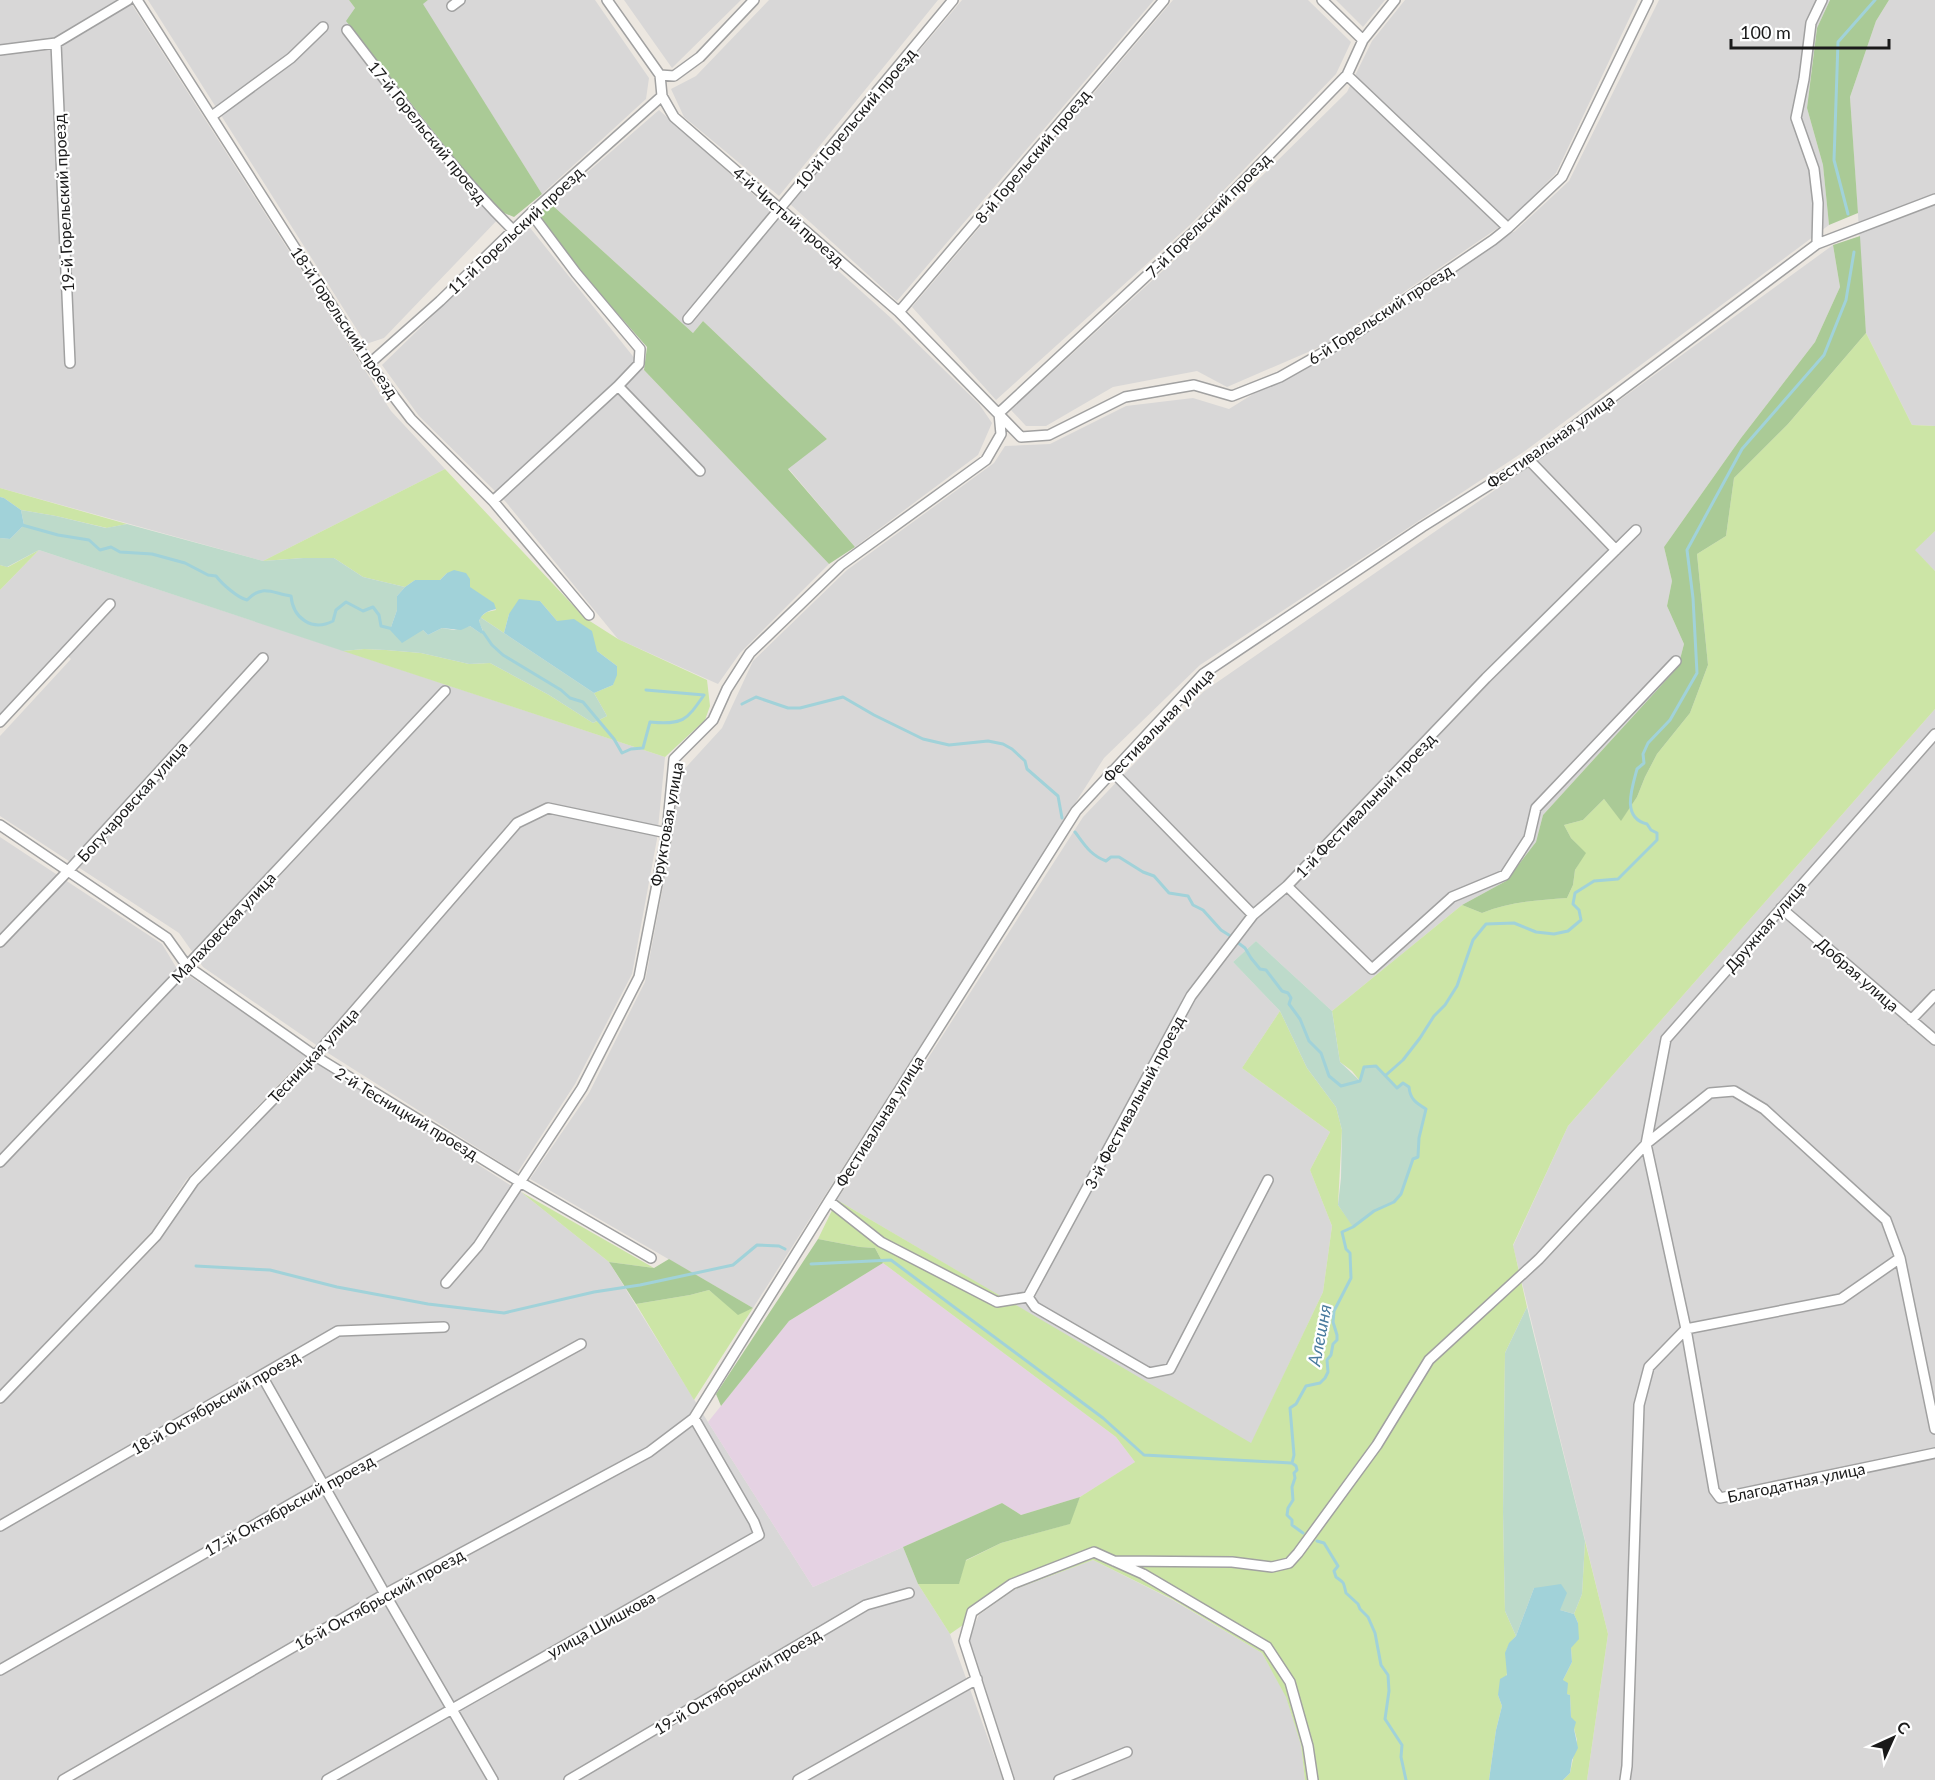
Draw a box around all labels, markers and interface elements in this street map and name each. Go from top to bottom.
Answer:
scale bar [1731,12,1888,50]
text: 100 m [1740,21,1791,43]
street label: 10-й Горельский проезд [790,44,920,192]
street label: 17-й Горельский проезд [365,57,491,207]
street label: 8-й Горельский проезд [970,85,1094,227]
street label: 19-й Горельский проезд [49,113,77,292]
street label: 7-й Горельский проезд [1142,149,1274,281]
street label: 11-й Горельский проезд [443,162,587,298]
street label: 4-й Чистый проезд [729,162,849,270]
street label: 18-й Горельский проезд [287,243,403,401]
street label: 6-й Горельский проезд [1304,260,1456,368]
street label: Фестивальная улица [1483,390,1617,492]
street label: Фестивальная улица [1099,664,1217,786]
street label: 1-й Фестивальный проезд [1291,729,1439,881]
street label: Богучаровская улица [73,737,191,865]
street label: Фруктовая улица [646,760,686,888]
street label: Малаховская улица [167,868,279,986]
street label: Дружная улица [1720,876,1810,976]
street label: Добрая улица [1813,933,1903,1015]
street label: Тесницкая улица [264,1003,362,1107]
street label: 3-й Фестивальный проезд [1080,1012,1188,1192]
street label: Фестивальная улица [831,1052,927,1190]
street label: 2-й Тесницкий проезд [332,1063,482,1163]
water label: Алешня [1302,1302,1336,1369]
street label: 18-й Октябрьский проезд [127,1346,303,1458]
street label: 17-й Октябрьский проезд [201,1450,377,1560]
street label: Благодатная улица [1725,1458,1867,1506]
street label: 16-й Октябрьский проезд [291,1544,467,1654]
street label: улица Шишкова [544,1587,658,1661]
street label: 19-й Октябрьский проезд [650,1624,824,1738]
north arrow [1863,1708,1923,1768]
text: С [1893,1717,1915,1738]

